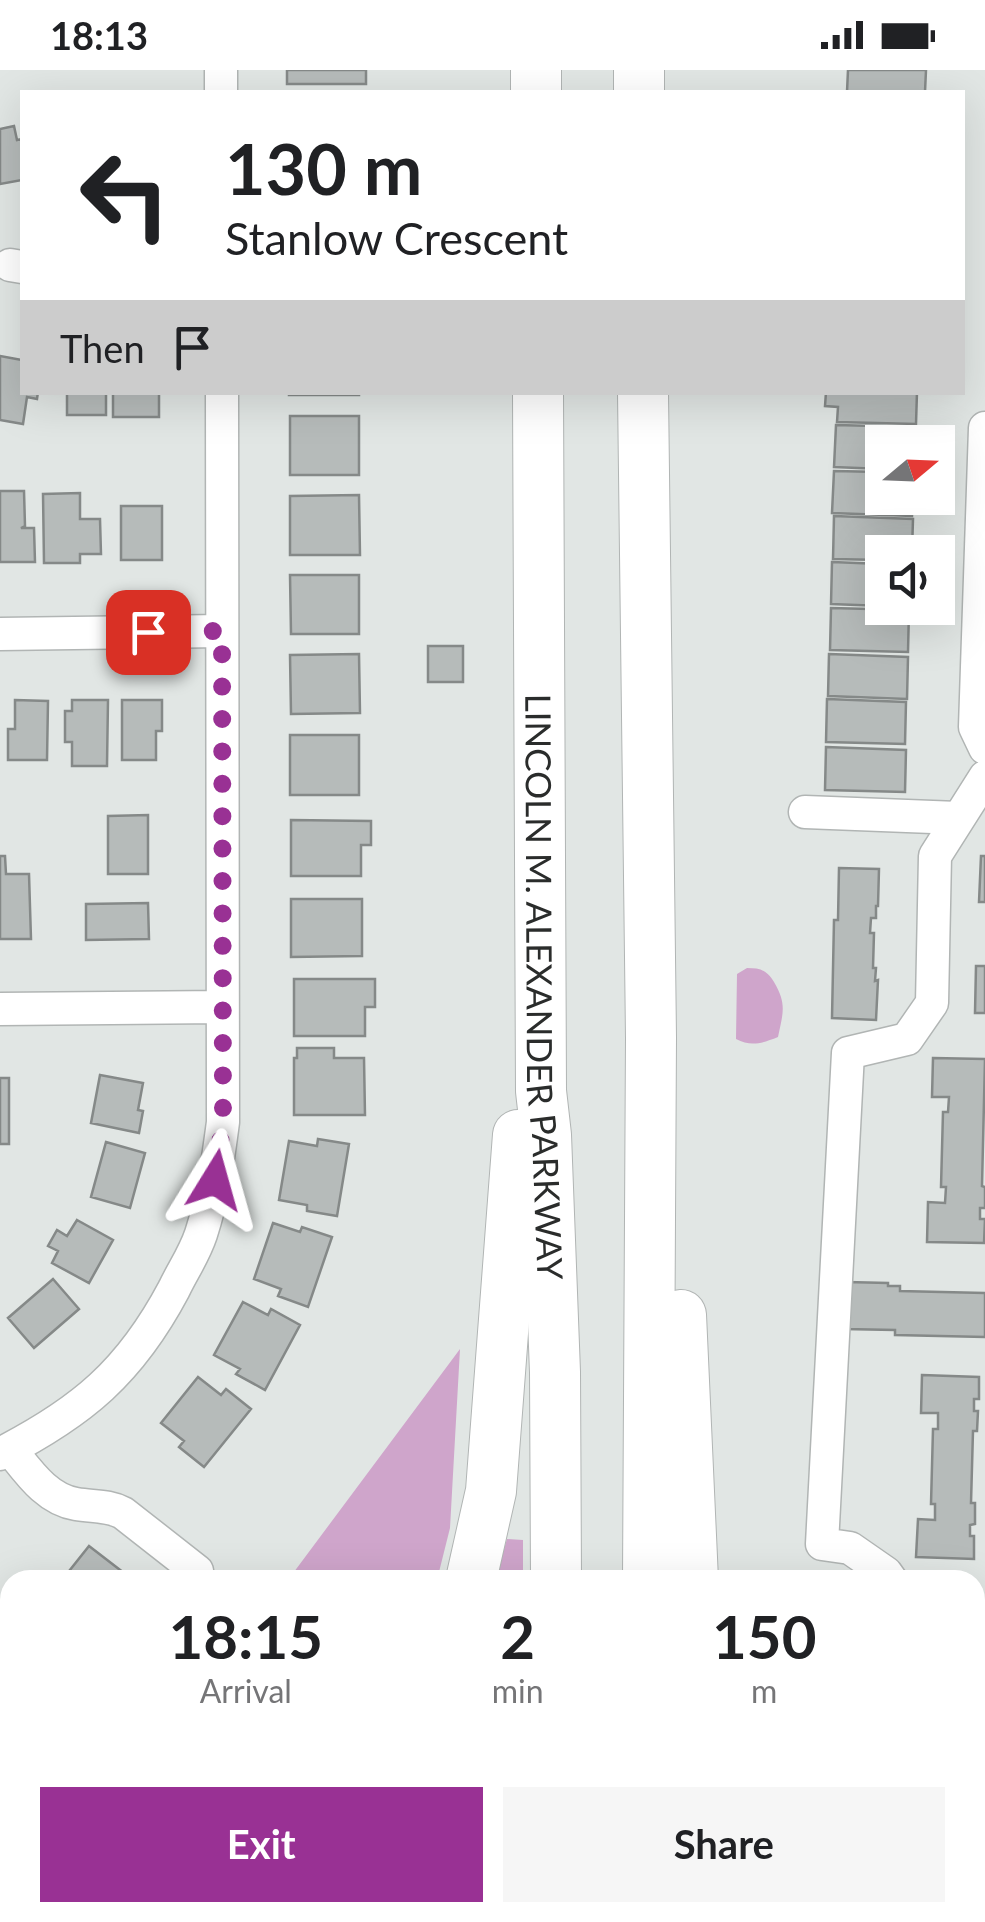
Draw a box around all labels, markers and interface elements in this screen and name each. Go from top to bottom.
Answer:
text: 18:13 [50,12,148,58]
text: 130 m [225,126,422,210]
icon: left [60,130,190,260]
text: Stanlow Crescent [225,211,568,265]
icon: arrive [165,320,220,375]
text: Then [60,325,145,371]
north arrow [865,425,955,515]
map controls [865,425,955,625]
button: sound [865,535,955,625]
pin [106,590,191,675]
icon: arrive [121,605,176,660]
street label: LINCOLN M. ALEXANDER PARKWAY [518,694,572,1281]
position arrow [163,1128,267,1232]
text: 18:15 [169,1600,323,1672]
text: 2 [500,1600,535,1672]
text: 150 [712,1600,816,1672]
text: Arrival [200,1671,292,1710]
text: min [492,1671,544,1710]
text: m [751,1671,777,1710]
button: Exit [40,1787,483,1902]
button: Share [503,1787,945,1902]

